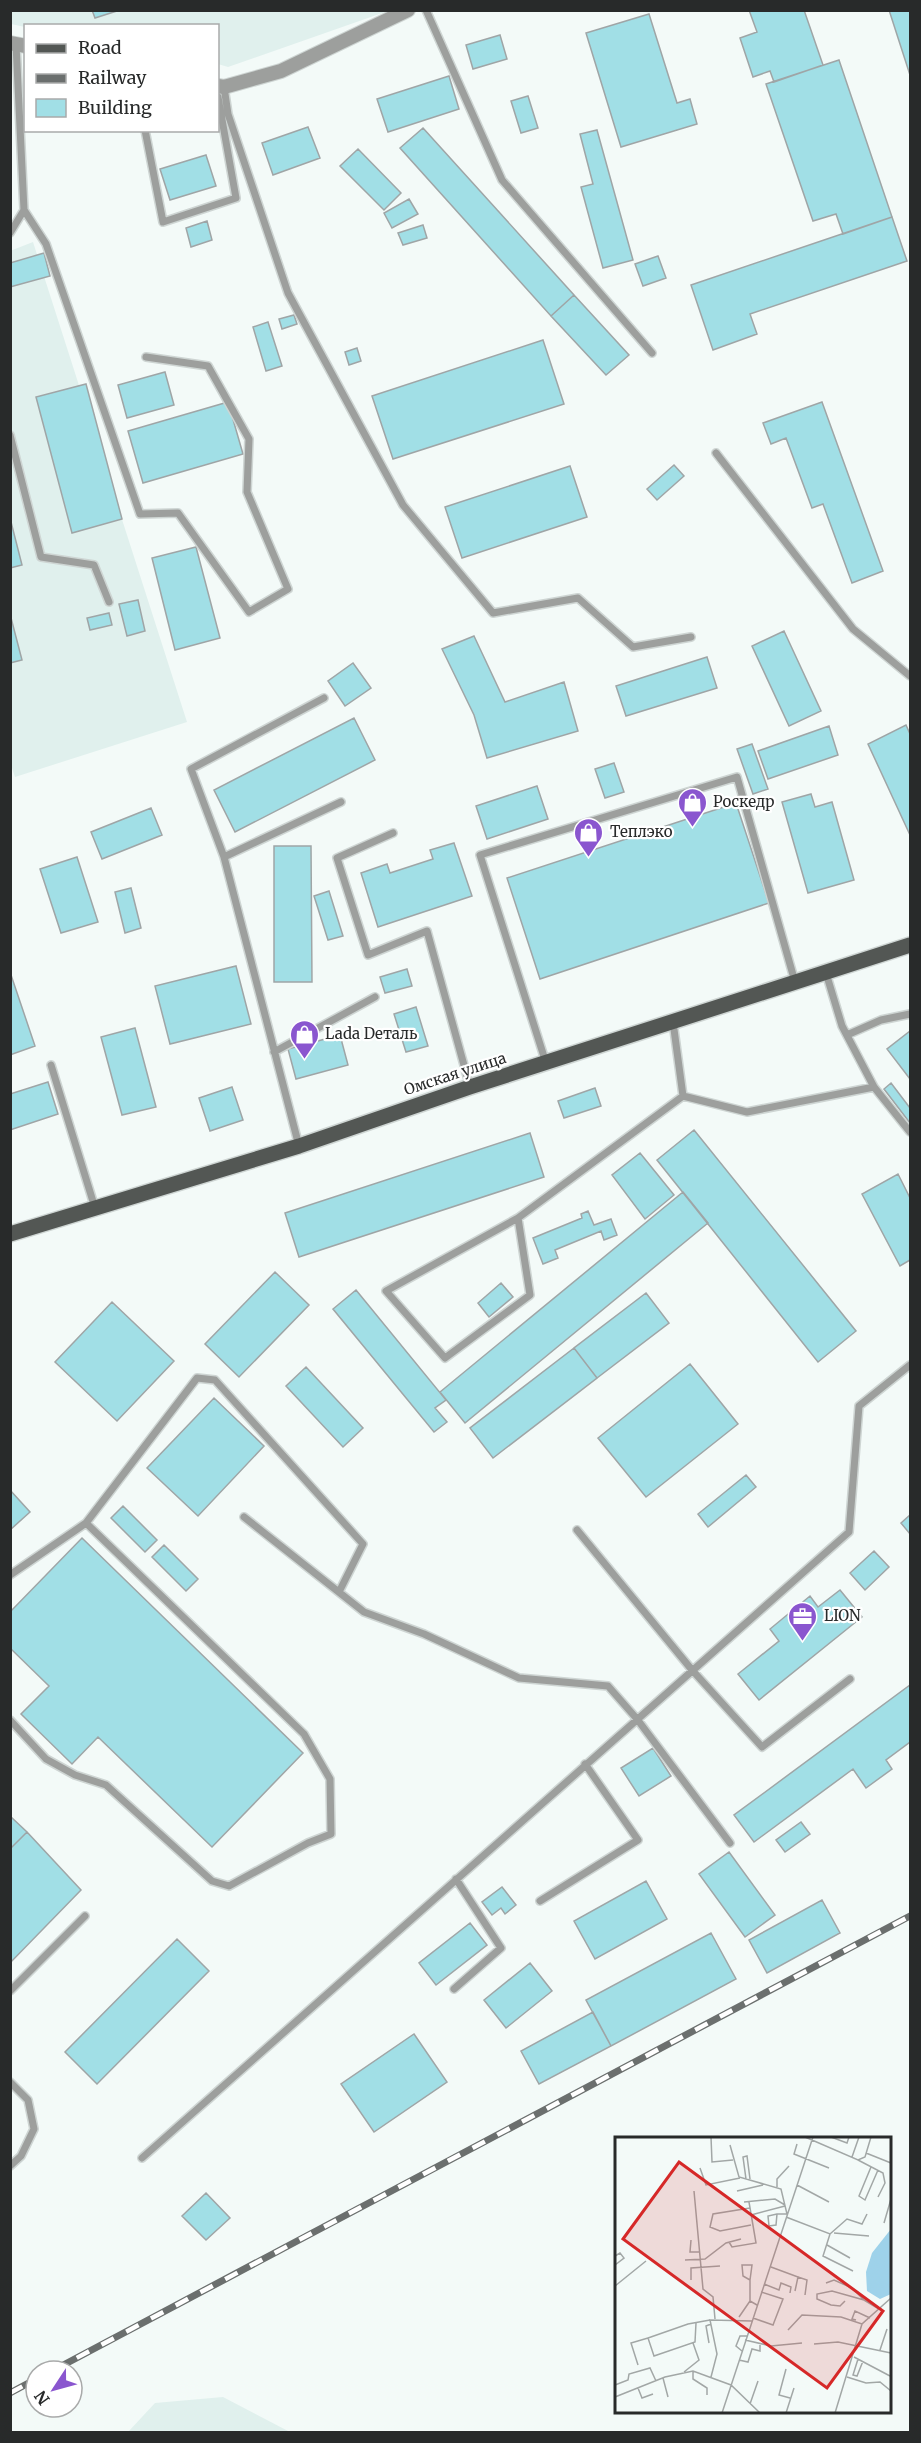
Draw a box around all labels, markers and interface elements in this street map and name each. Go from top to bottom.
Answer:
legend [24,24,219,132]
text: Road [78,36,122,59]
text: Railway [78,66,147,89]
text: Building [78,96,152,119]
shop icon: Роскедр [676,786,708,828]
place label: Роскедр [713,792,775,811]
shop icon: Теплэко [573,816,605,858]
place label: Теплэко [610,822,673,841]
shop icon: Lada Dеталь [288,1018,320,1060]
place label: Lada Dеталь [325,1024,417,1043]
street label: Омская улица [401,1048,508,1099]
office icon: LION [787,1600,819,1642]
place label: LION [824,1606,861,1625]
inset map [615,2137,891,2413]
north arrow [24,2359,84,2419]
text: N [30,2387,54,2409]

